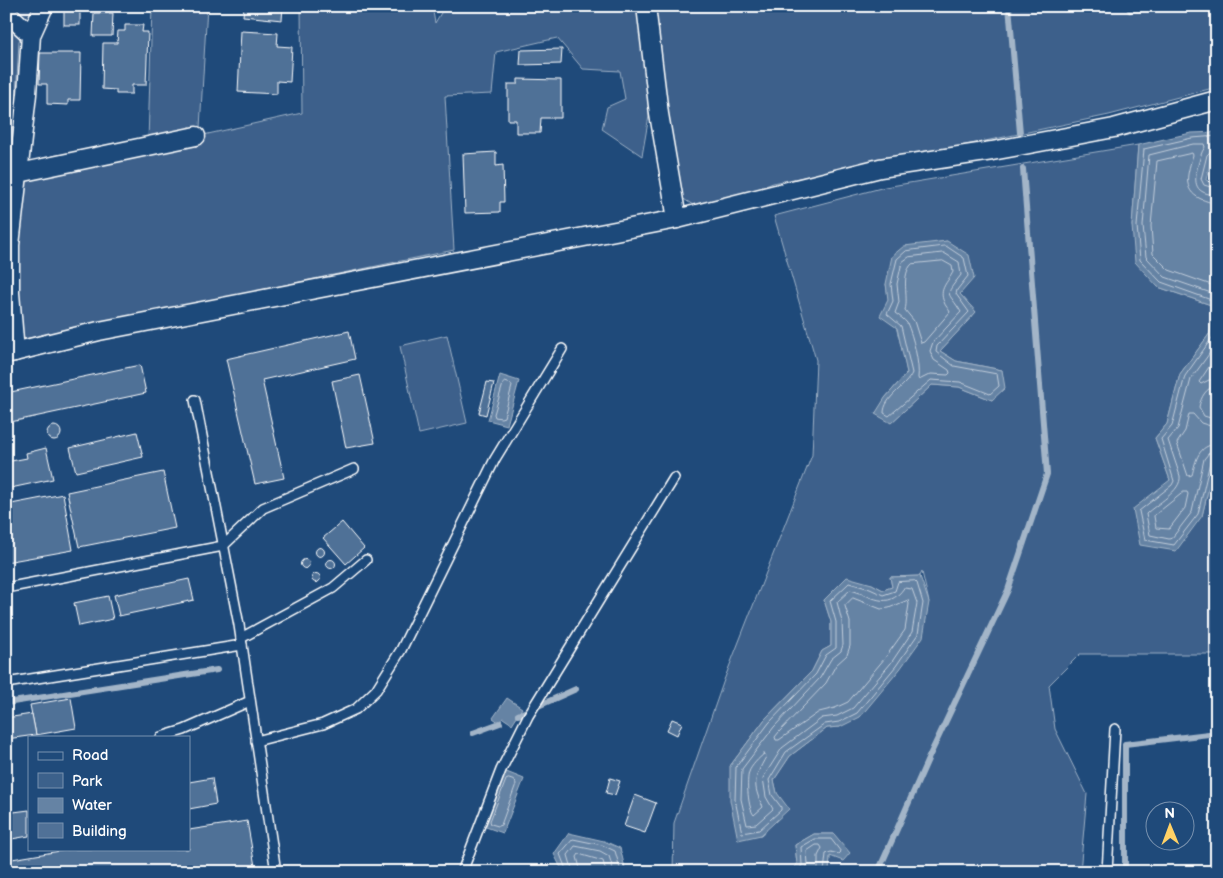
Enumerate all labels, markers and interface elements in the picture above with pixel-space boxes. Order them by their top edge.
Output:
legend [28,736,190,850]
text: Road [72,746,108,765]
text: Park [72,772,103,791]
text: Water [72,796,112,815]
north arrow [1146,800,1196,850]
text: N [1164,805,1175,822]
text: Building [72,822,127,841]

